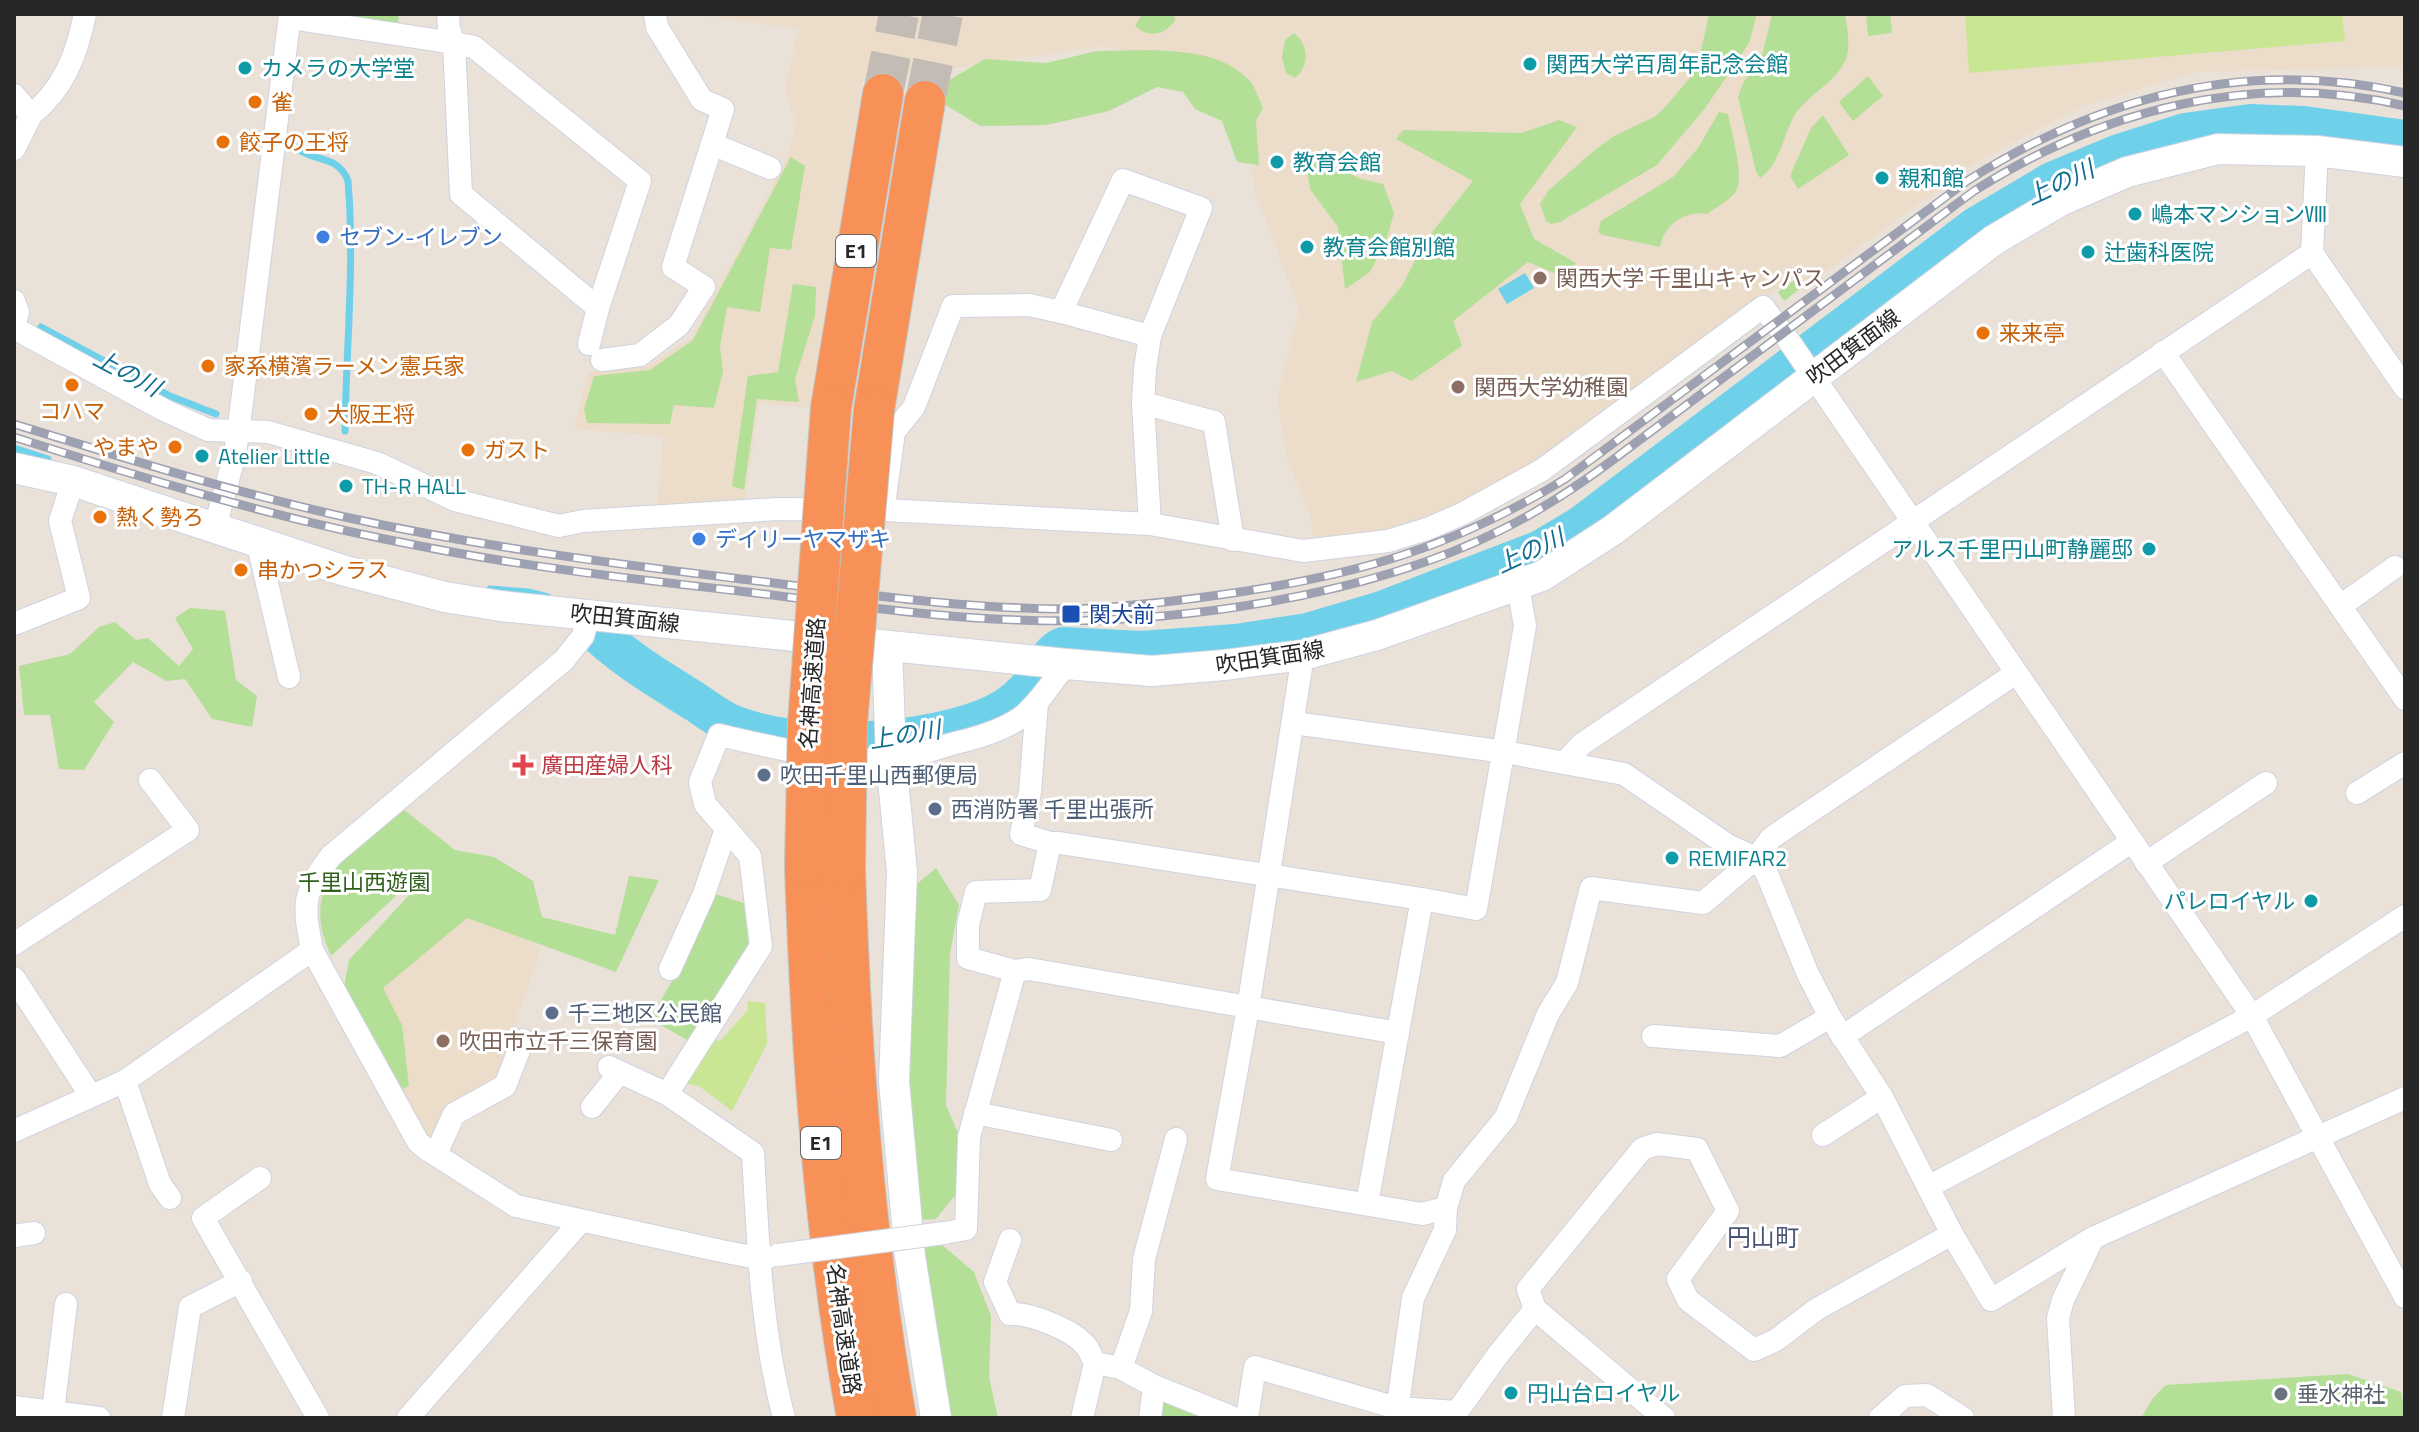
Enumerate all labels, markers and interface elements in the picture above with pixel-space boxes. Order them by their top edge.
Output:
place label: 関西大学百周年記念会館 [1546,47,1788,81]
place label: カメラの大学堂 [261,51,415,85]
marker: 関西大学百周年記念会館 [1521,55,1539,73]
marker: カメラの大学堂 [236,59,254,77]
place label: 雀 [271,85,293,119]
marker: 雀 [246,93,264,111]
place label: 餃子の王将 [239,125,349,159]
marker: 餃子の王将 [214,133,232,151]
place label: 教育会館 [1293,145,1381,179]
water label: 上の川 [2019,149,2103,214]
marker: 教育会館 [1268,153,1286,171]
place label: 親和館 [1898,161,1964,195]
marker: 親和館 [1873,169,1891,187]
place label: 嶋本マンションⅧ [2151,197,2327,231]
marker: 嶋本マンションⅧ [2126,205,2144,223]
place label: セブン-イレブン [339,220,503,254]
marker: セブン-イレブン [314,228,332,246]
place label: 教育会館別館 [1323,230,1455,264]
road number: E1 [836,235,876,267]
place label: 辻歯科医院 [2104,235,2214,269]
marker: 教育会館別館 [1298,238,1316,256]
marker: 辻歯科医院 [2079,243,2097,261]
place label: 関西大学 千里山キャンパス [1556,261,1825,295]
marker: 関西大学 千里山キャンパス [1531,269,1549,287]
street label: 吹田箕面線 [1799,300,1907,394]
place label: 来来亭 [1999,316,2065,350]
marker: 来来亭 [1974,324,1992,342]
water label: 上の川 [87,339,170,406]
place label: 家系横濱ラーメン憲兵家 [224,349,465,383]
marker: 家系横濱ラーメン憲兵家 [199,357,217,375]
place label: 関西大学幼稚園 [1474,370,1628,404]
marker: コハマ [63,376,81,394]
marker: 関西大学幼稚園 [1449,378,1467,396]
place label: コハマ [39,394,105,428]
place label: 大阪王将 [327,397,415,431]
marker: 大阪王将 [302,405,320,423]
place label: やまや [93,430,159,464]
place label: ガスト [484,433,550,467]
marker: やまや [166,438,184,456]
place label: Atelier Little [218,439,330,473]
marker: ガスト [459,441,477,459]
marker: Atelier Little [193,447,211,465]
place label: TH-R HALL [362,469,466,503]
marker: TH-R HALL [337,477,355,495]
place label: 熱く勢ろ [116,500,204,534]
marker: 熱く勢ろ [91,508,109,526]
water label: 上の川 [1489,517,1573,582]
place label: デイリーヤマザキ [715,522,891,556]
marker: デイリーヤマザキ [690,530,708,548]
place label: アルス千里円山町静麗邸 [1891,532,2133,566]
marker: アルス千里円山町静麗邸 [2140,540,2158,558]
place label: 串かつシラス [257,553,389,587]
marker: 串かつシラス [232,561,250,579]
street label: 吹田箕面線 [569,595,681,641]
place label: 関大前 [1089,597,1155,631]
marker: 関大前 [1060,603,1082,625]
street label: 名神高速道路 [790,616,834,750]
street label: 吹田箕面線 [1213,632,1327,682]
water label: 上の川 [866,710,946,757]
place label: 廣田産婦人科 [541,748,673,782]
marker: 廣田産婦人科 [512,754,534,776]
place label: 吹田千里山西郵便局 [780,758,978,792]
marker: 吹田千里山西郵便局 [755,766,773,784]
place label: 西消防署 千里出張所 [951,792,1154,826]
marker: 西消防署 千里出張所 [926,800,944,818]
place label: REMIFAR2 [1688,841,1787,875]
marker: REMIFAR2 [1663,849,1681,867]
park label: 千里山西遊園 [298,865,430,899]
place label: パレロイヤル [2164,884,2295,918]
marker: パレロイヤル [2302,892,2320,910]
place label: 千三地区公民館 [568,996,722,1030]
marker: 千三地区公民館 [543,1004,561,1022]
place label: 吹田市立千三保育園 [459,1024,657,1058]
marker: 吹田市立千三保育園 [434,1032,452,1050]
road number: E1 [801,1127,841,1159]
district label: 円山町 [1727,1219,1799,1255]
street label: 名神高速道路 [818,1261,870,1397]
place label: 円山台ロイヤル [1527,1376,1680,1410]
place label: 垂水神社 [2297,1377,2385,1411]
marker: 円山台ロイヤル [1502,1384,1520,1402]
marker: 垂水神社 [2272,1385,2290,1403]

